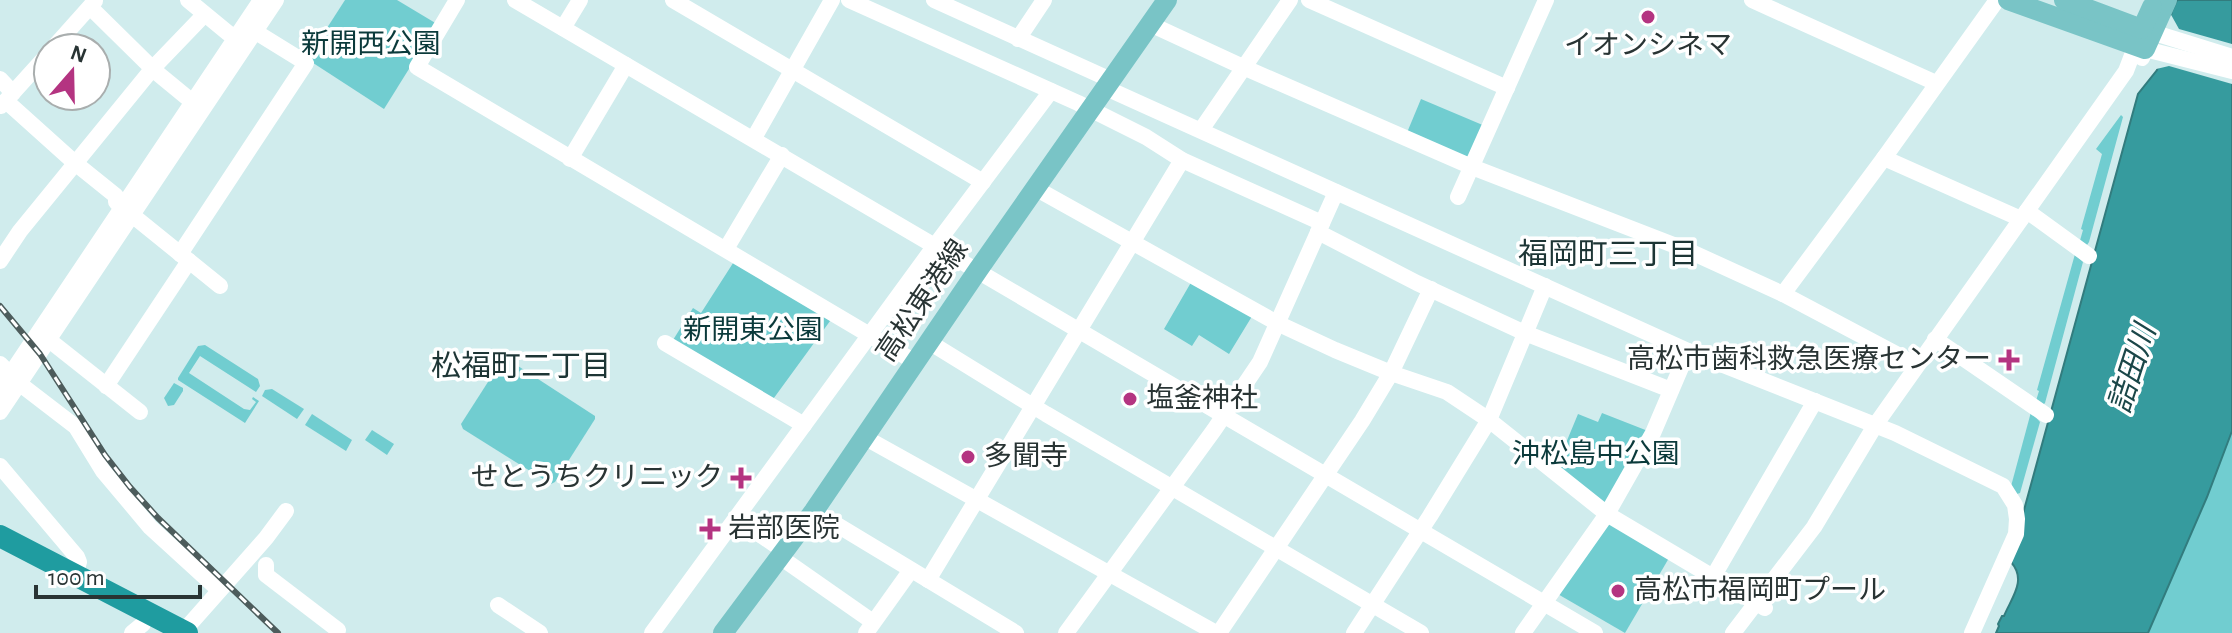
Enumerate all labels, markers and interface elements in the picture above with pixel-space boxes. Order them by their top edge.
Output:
marker: イオンシネマ [1639,8,1657,26]
park label: 新開西公園 [301,29,441,59]
place label: イオンシネマ [1564,31,1732,60]
north arrow [32,32,112,112]
text: N [68,41,89,67]
street label: 高松東港線 [871,234,974,367]
district label: 福岡町三丁目 [1518,238,1698,270]
park label: 新開東公園 [683,315,823,345]
water label: 詰田川 [2103,318,2162,416]
place label: 高松市歯科救急医療センター [1627,344,1991,374]
marker: 高松市歯科救急医療センター [1998,349,2020,371]
district label: 松福町二丁目 [431,350,611,382]
place label: 塩釜神社 [1146,383,1258,413]
marker: 塩釜神社 [1121,390,1139,408]
park label: 沖松島中公園 [1512,439,1680,469]
place label: 多聞寺 [984,441,1068,471]
marker: 多聞寺 [959,448,977,466]
place label: せとうちクリニック [471,463,723,492]
marker: せとうちクリニック [730,467,752,489]
place label: 岩部医院 [728,513,840,543]
marker: 岩部医院 [699,518,721,540]
scale bar [36,549,200,599]
text: 100 m [48,566,105,590]
place label: 高松市福岡町プール [1634,575,1886,605]
marker: 高松市福岡町プール [1609,582,1627,600]

